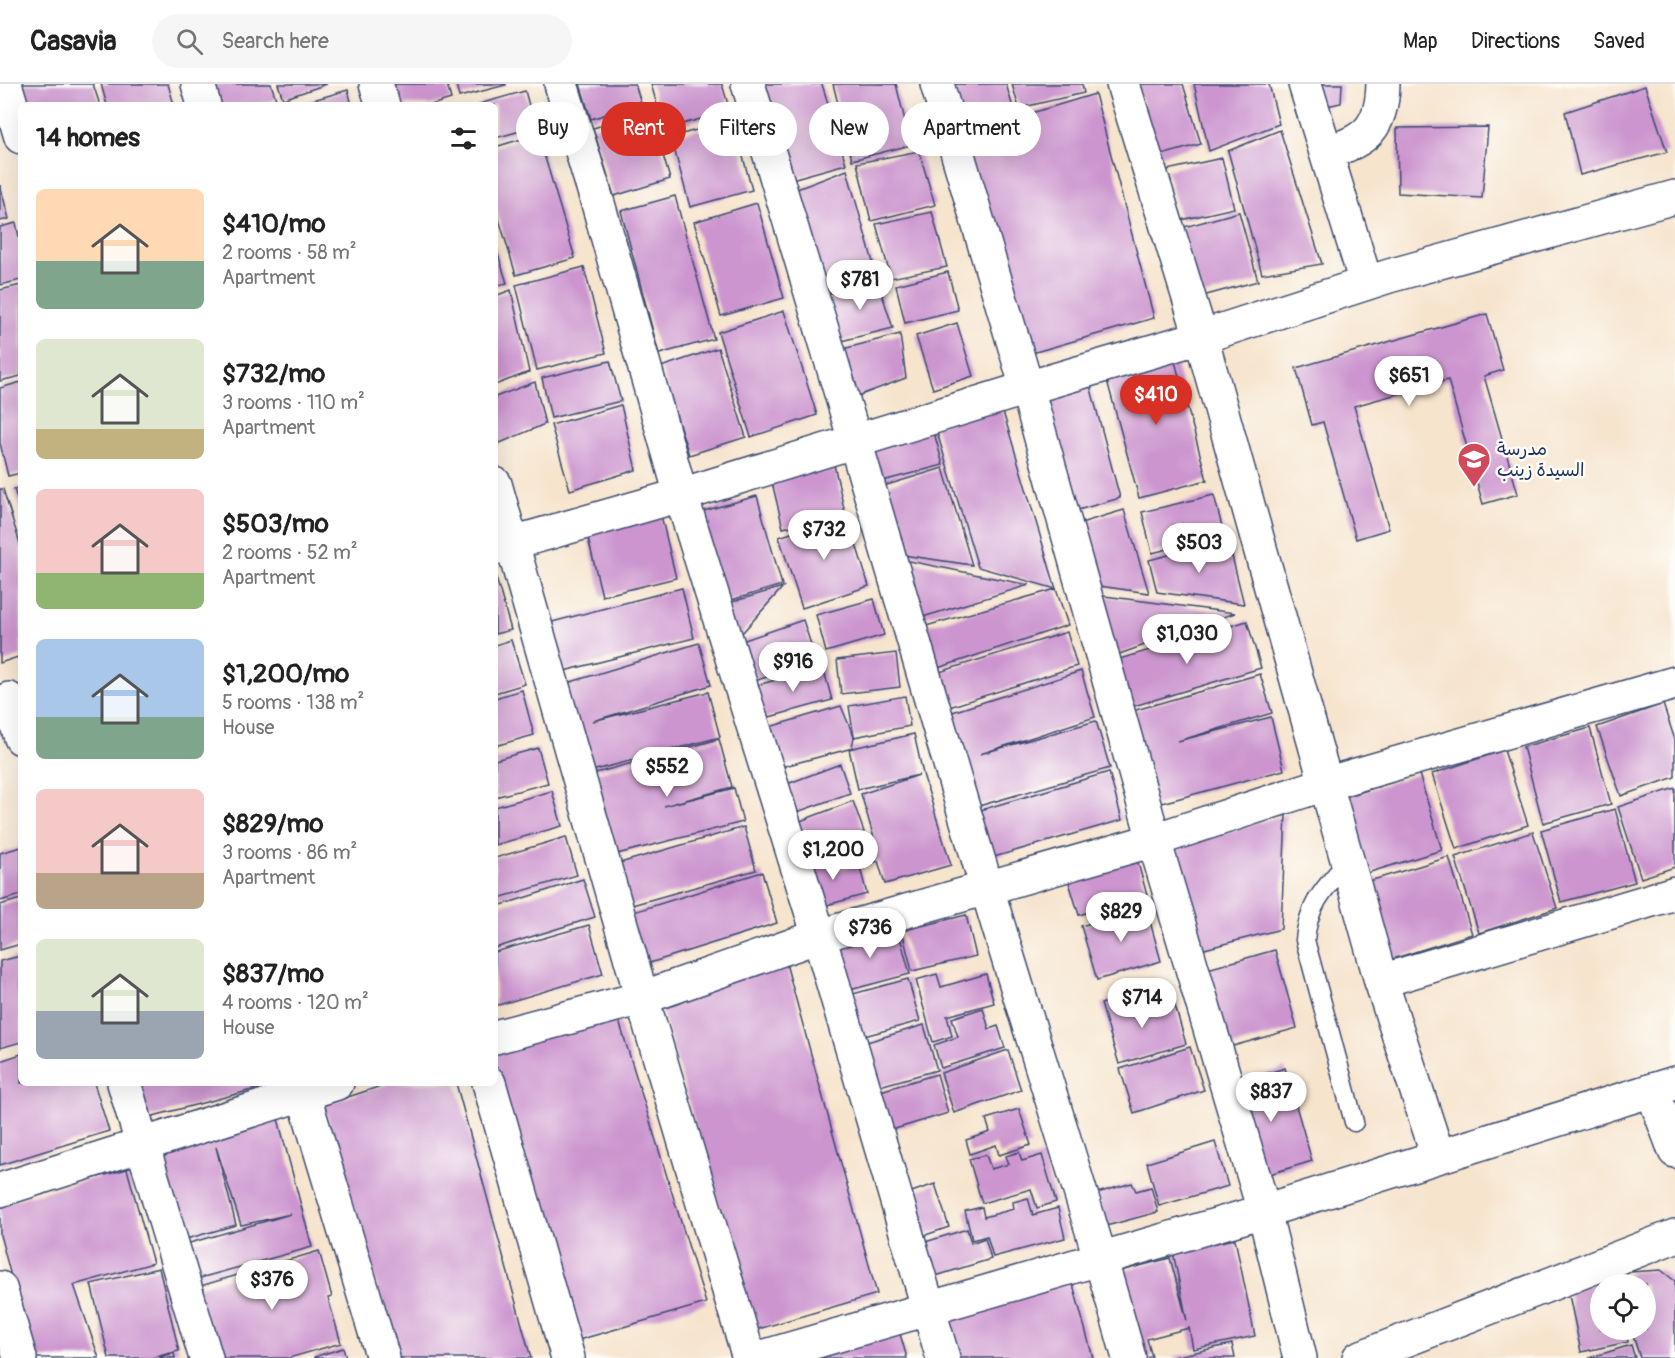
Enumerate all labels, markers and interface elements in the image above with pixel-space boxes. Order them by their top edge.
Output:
search box [152,14,572,68]
text: Casavia [30,24,116,59]
icon: search [173,25,206,58]
text: Search here [221,27,329,55]
text: Map [1403,28,1438,55]
text: Directions [1471,28,1560,55]
text: Saved [1593,28,1645,55]
chip: Buy [516,102,589,156]
chip: Rent [601,102,686,156]
chip: Filters [698,102,797,156]
chip: New [809,102,889,156]
chip: Apartment [901,102,1041,156]
text: 14 homes [36,122,140,154]
icon: filters [447,122,480,155]
text: $410/mo [222,208,325,240]
icon: home [84,213,156,285]
text: 2 rooms · 58 m² [222,240,357,265]
pin: $781 [824,260,896,311]
text: Apartment [222,265,315,290]
text: $781 [840,267,880,292]
pin: $651 [1373,356,1445,407]
text: $732/mo [222,358,325,390]
icon: home [84,363,156,435]
text: $651 [1388,363,1430,388]
pin: $410 [1120,375,1192,426]
text: $410 [1134,382,1178,407]
text: 3 rooms · 110 m² [222,390,365,415]
text: Apartment [222,415,315,440]
place label: مدرسة السيدة زينب [1497,438,1585,482]
school or university icon: مدرسة السيدة زينب [1456,441,1492,488]
text: $503/mo [222,508,329,540]
pin: $732 [788,510,860,561]
icon: home [84,513,156,585]
text: $732 [802,517,846,542]
pin: $503 [1163,523,1235,574]
text: $503 [1176,530,1222,555]
text: 2 rooms · 52 m² [222,540,358,565]
text: Apartment [222,565,315,590]
pin: $1,030 [1138,614,1236,665]
text: $1,030 [1156,621,1218,646]
pin: $916 [757,642,829,693]
text: $916 [773,649,813,674]
text: $1,200/mo [222,658,349,690]
icon: home [84,663,156,735]
text: 5 rooms · 138 m² [222,690,364,715]
text: House [222,715,274,740]
pin: $552 [631,747,703,798]
text: $552 [645,754,689,779]
text: $829/mo [222,808,324,840]
icon: home [84,813,156,885]
pin: $1,200 [784,830,882,881]
text: $1,200 [802,837,864,862]
text: 3 rooms · 86 m² [222,840,357,865]
text: Apartment [222,865,315,890]
pin: $829 [1085,892,1157,943]
text: $829 [1100,899,1142,924]
pin: $736 [834,908,906,959]
text: $736 [848,915,892,940]
text: $837/mo [222,958,324,990]
icon: home [84,963,156,1035]
pin: $714 [1106,978,1178,1029]
text: $714 [1122,985,1162,1010]
text: 4 rooms · 120 m² [222,990,369,1015]
text: House [222,1015,274,1040]
pin: $837 [1235,1072,1307,1123]
text: $837 [1250,1079,1292,1104]
pin: $376 [236,1260,308,1311]
text: $376 [250,1267,294,1292]
map controls [1590,1274,1656,1340]
button: locate [1590,1274,1656,1340]

